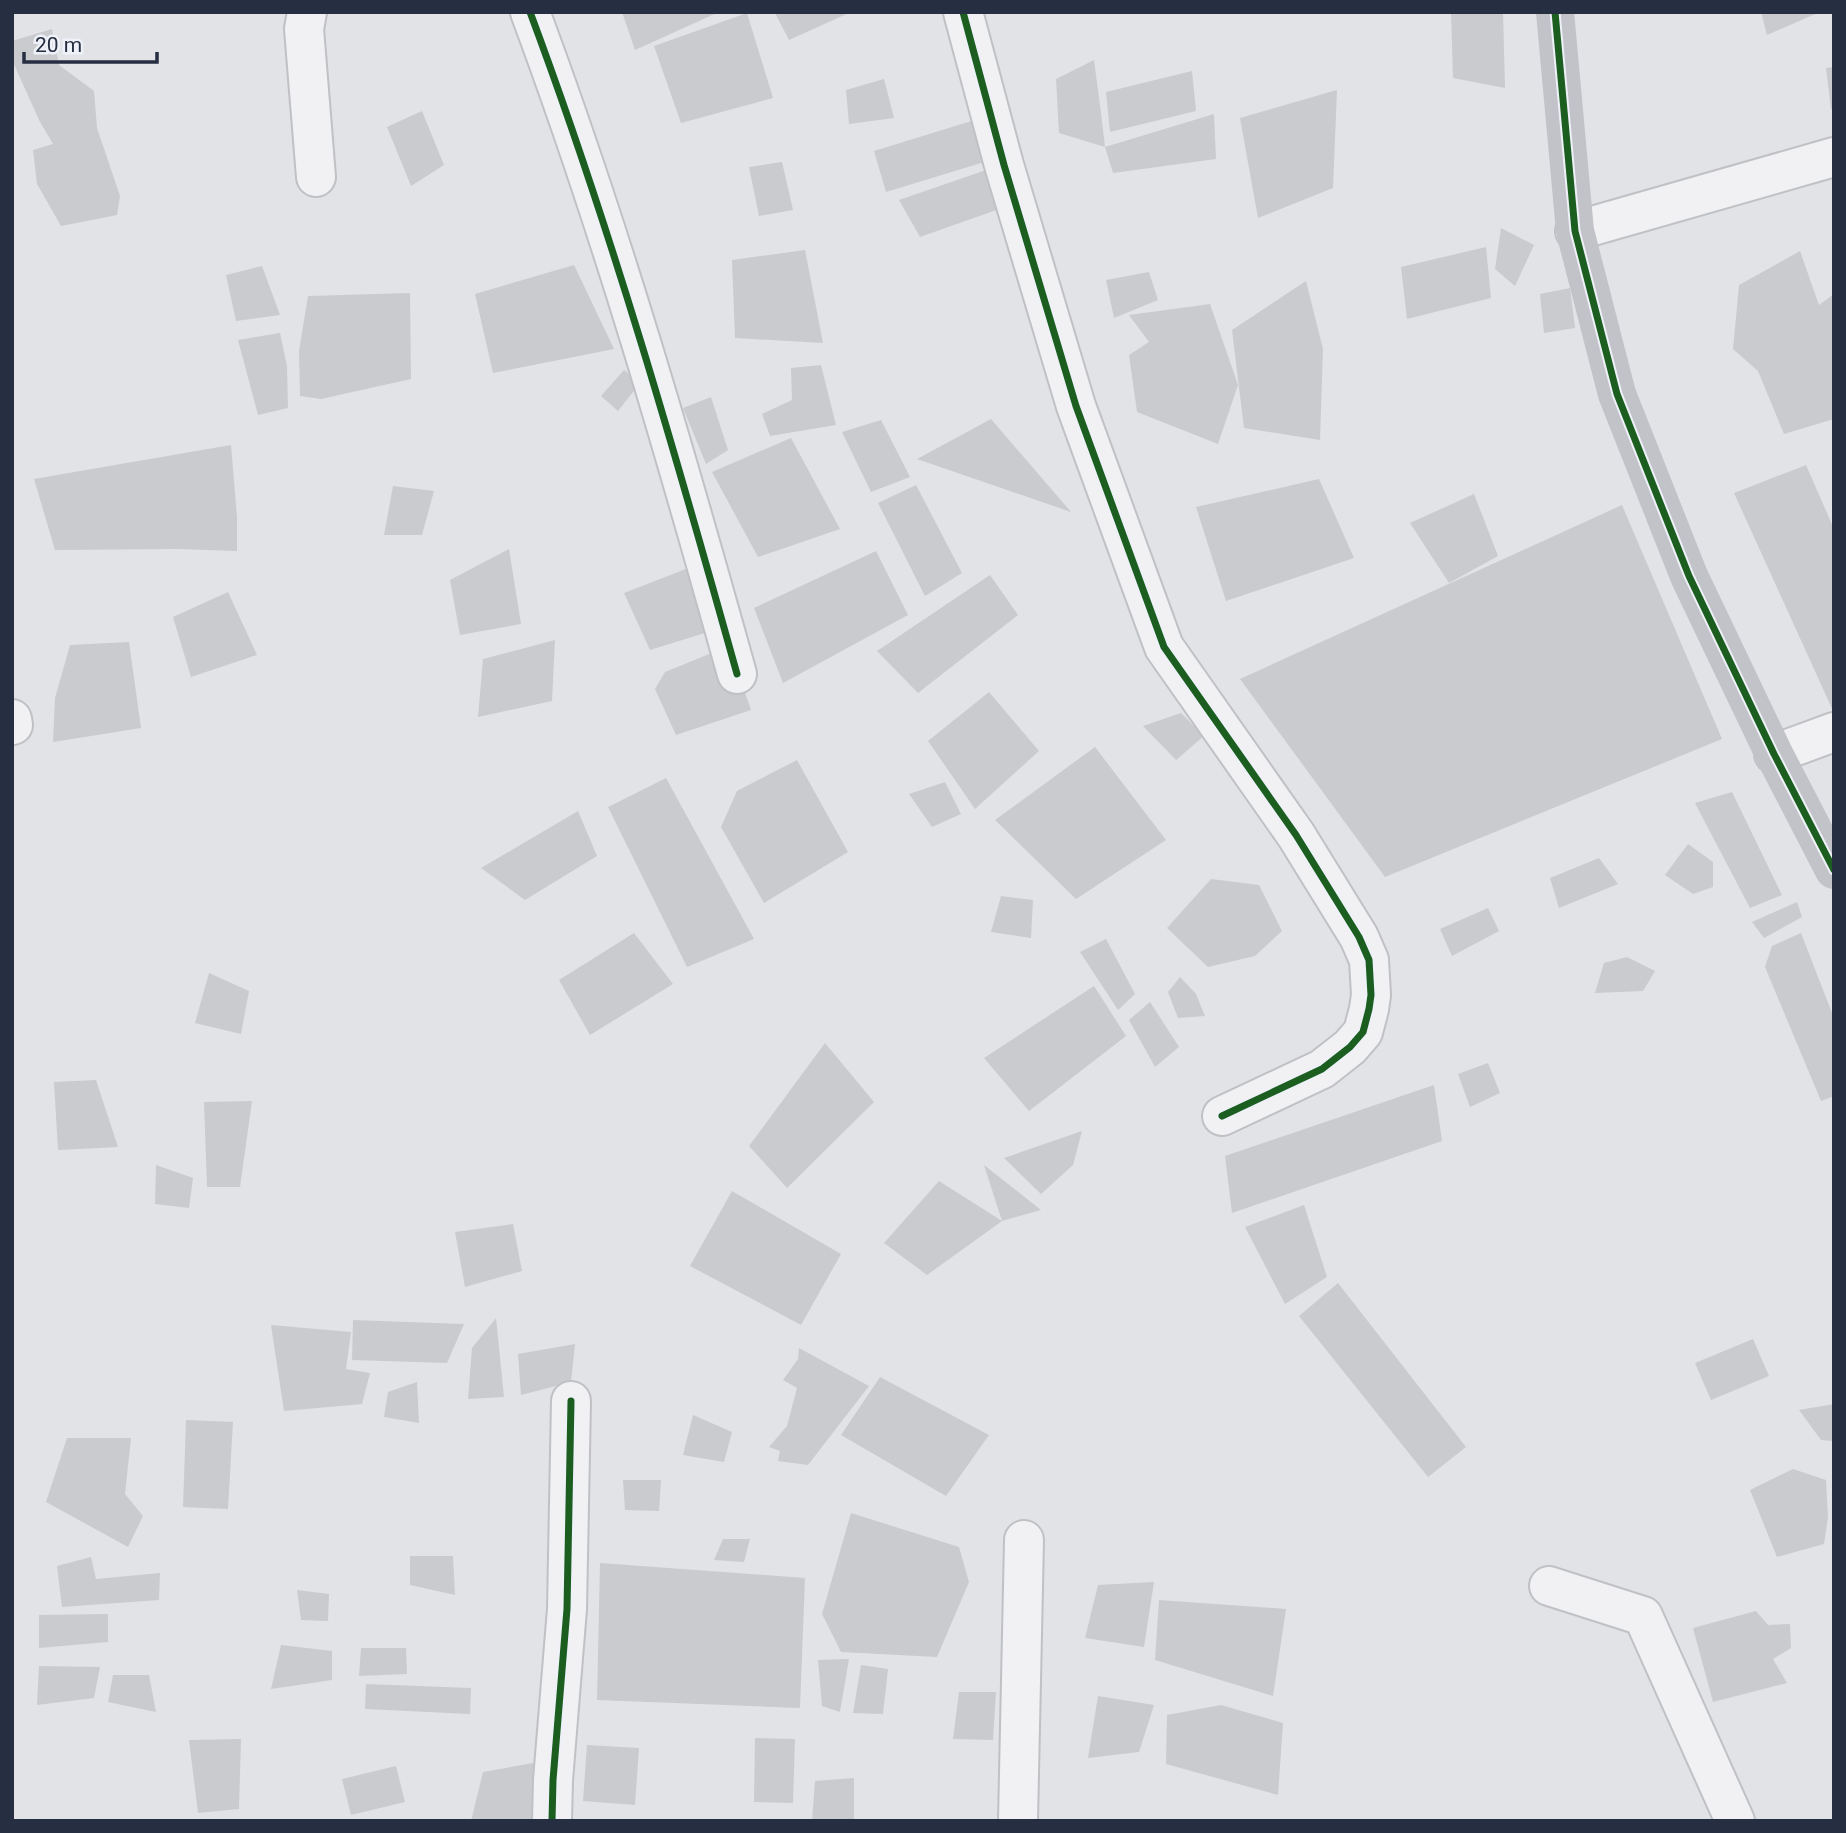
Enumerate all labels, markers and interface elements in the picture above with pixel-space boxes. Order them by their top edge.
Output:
scale bar [24,21,158,65]
text: 20 m [35,33,82,57]

